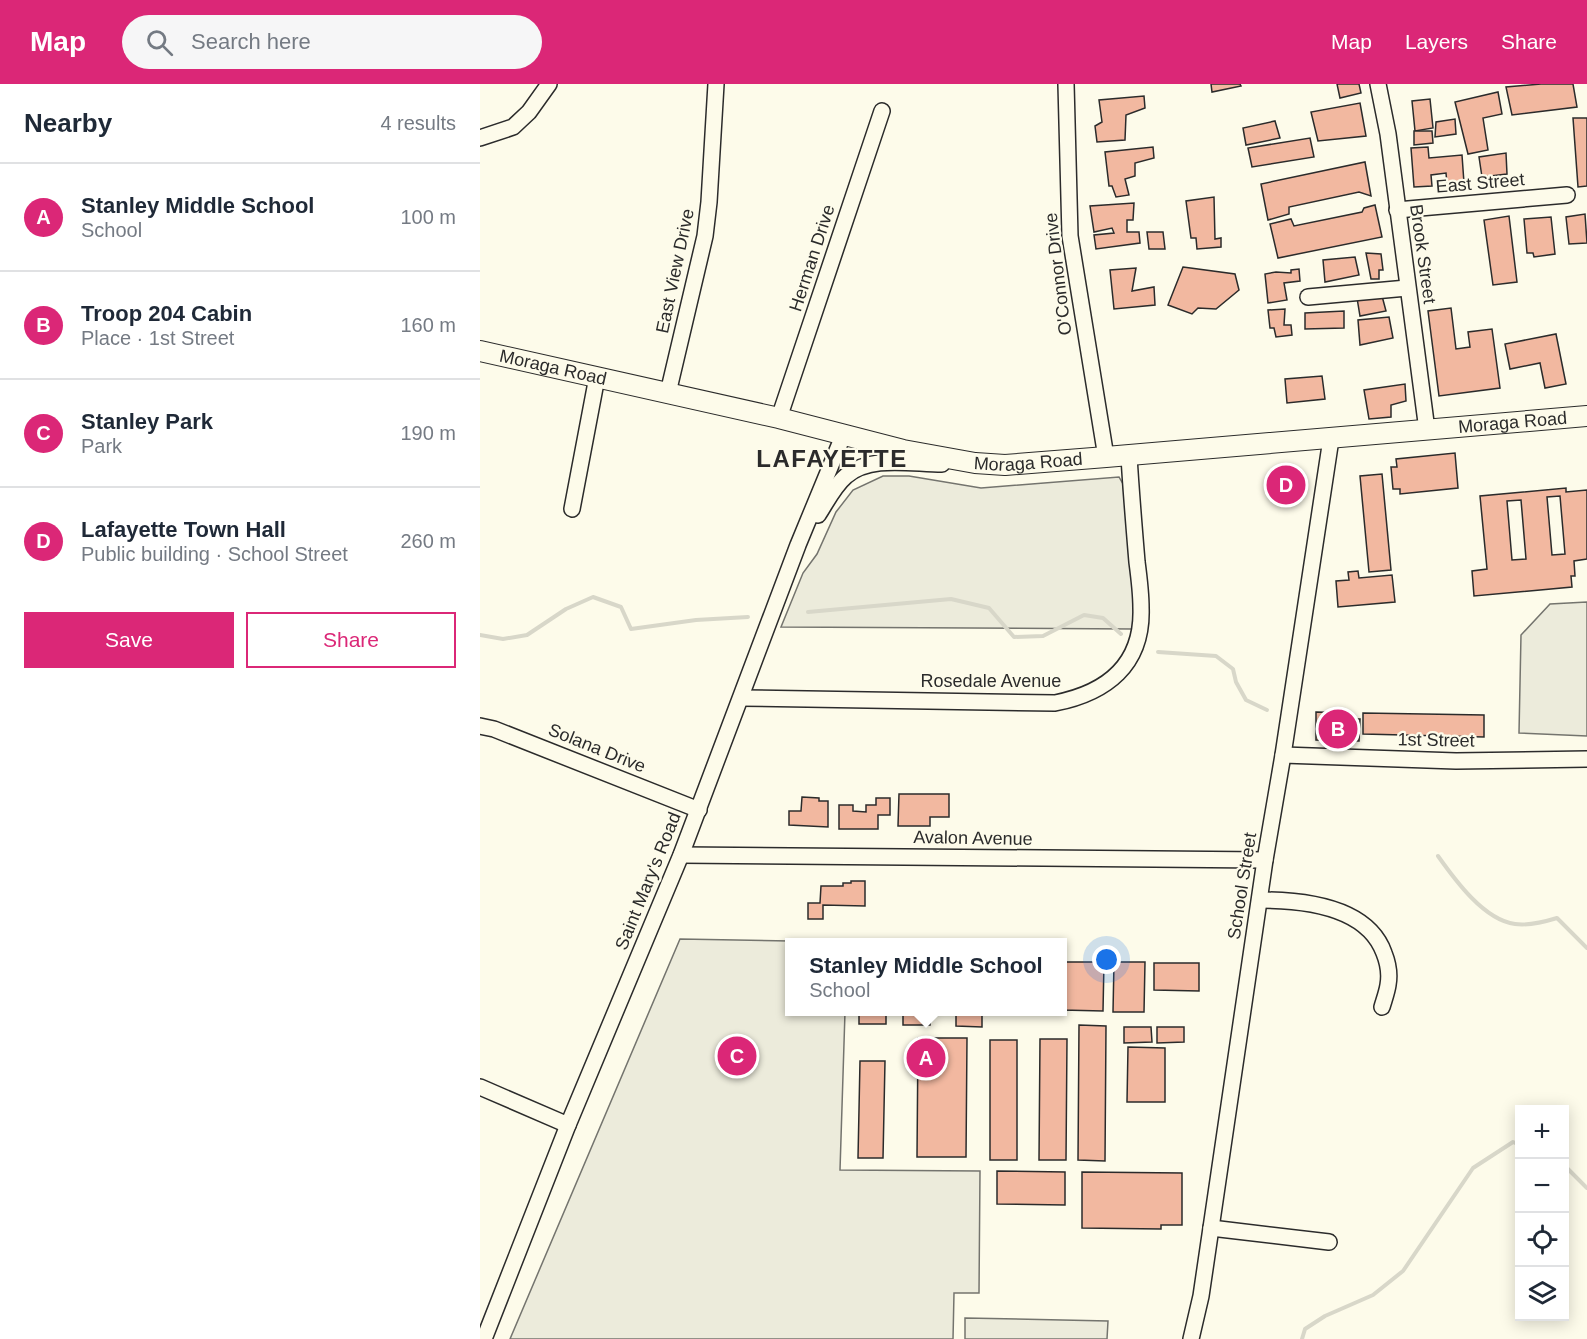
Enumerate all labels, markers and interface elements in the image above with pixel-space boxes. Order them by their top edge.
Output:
search box [122,15,542,69]
text: Map [30,26,86,57]
icon: search [143,26,176,59]
text: Search here [191,29,311,54]
text: Map [1331,30,1372,53]
text: Layers [1405,30,1468,53]
text: Share [1501,30,1557,53]
text: Nearby [24,108,112,138]
text: 4 results [380,112,456,134]
street label: East Street [1435,169,1525,197]
text: Stanley Middle School [81,193,314,218]
street label: Herman Drive [785,202,839,314]
street label: Brook Street [1406,203,1440,305]
text: A [36,206,51,228]
text: 100 m [400,206,456,228]
street label: East View Drive [652,207,698,335]
street label: O'Connor Drive [1041,211,1075,337]
text: School [81,219,142,241]
text: Troop 204 Cabin [81,301,252,326]
text: B [36,314,51,336]
text: 160 m [400,314,456,336]
text: Place · 1st Street [81,327,234,349]
street label: Moraga Road [498,346,609,389]
street label: Moraga Road [1457,408,1568,437]
text: Stanley Park [81,409,213,434]
text: C [36,422,51,444]
text: 190 m [400,422,456,444]
text: Park [81,435,122,457]
district label: LAFAYETTE [756,445,908,472]
street label: Moraga Road [973,449,1083,475]
pin: D [1266,462,1306,508]
text: Lafayette Town Hall [81,517,286,542]
text: D [36,530,51,552]
text: 260 m [400,530,456,552]
text: Public building · School Street [81,543,348,565]
button: Save [24,612,234,668]
button: Share [246,612,456,668]
street label: Rosedale Avenue [921,671,1061,691]
pin: B [1318,706,1358,752]
street label: Solana Drive [545,719,649,777]
street label: 1st Street [1397,729,1475,751]
street label: Saint Mary's Road [611,809,685,953]
street label: Avalon Avenue [913,827,1033,849]
street label: School Street [1224,831,1260,941]
popup [785,938,1067,1016]
your location [1092,945,1121,974]
text: Stanley Middle School [809,953,1043,978]
text: School [809,979,870,1001]
pin: C [718,1034,756,1078]
pin: A [906,1036,946,1080]
map controls [1515,1105,1569,1321]
button: + [1515,1105,1569,1159]
button: − [1515,1159,1569,1213]
button: locate [1515,1213,1569,1267]
button: layers [1515,1267,1569,1321]

